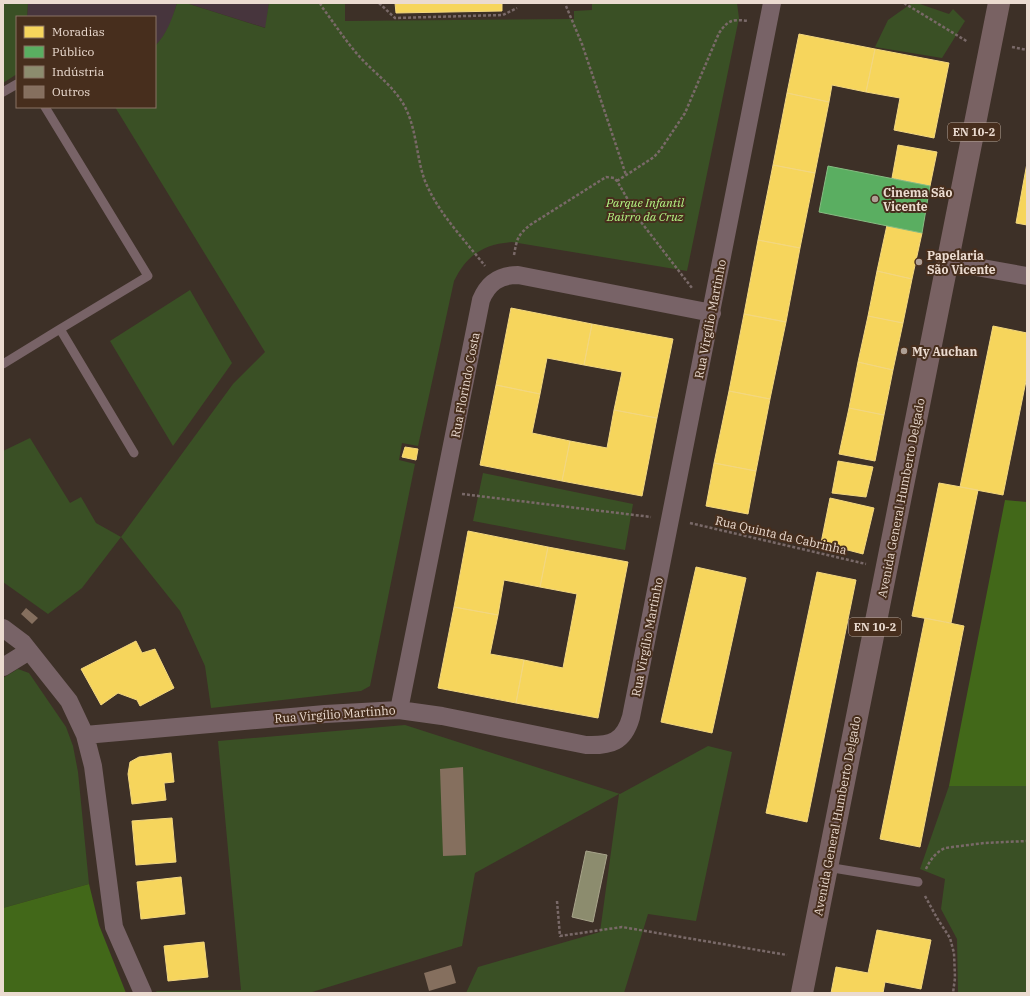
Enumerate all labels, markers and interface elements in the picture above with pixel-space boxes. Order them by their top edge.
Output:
legend [16,16,156,108]
text: Moradias [52,24,105,39]
text: Público [52,44,95,59]
text: Indústria [52,64,105,79]
text: Outros [52,84,90,99]
road number: EN 10-2 [948,123,1000,141]
place label: Cinema São Vicente [883,185,952,214]
marker: Cinema São Vicente [870,194,880,204]
park label: Parque Infantil Bairro da Cruz [605,195,685,224]
place label: Papelaria São Vicente [927,248,996,277]
marker: Papelaria São Vicente [914,257,924,267]
street label: Rua Virgílio Martinho [691,258,729,380]
street label: Rua Florindo Costa [447,330,483,439]
place label: My Auchan [912,344,977,359]
marker: My Auchan [899,346,909,356]
street label: Avenida General Humberto Delgado [874,397,928,599]
street label: Rua Quinta da Cabrinha [714,513,849,558]
street label: Rua Virgílio Martinho [628,576,666,698]
road number: EN 10-2 [849,618,901,636]
street label: Rua Virgílio Martinho [274,702,396,726]
street label: Avenida General Humberto Delgado [810,715,864,917]

